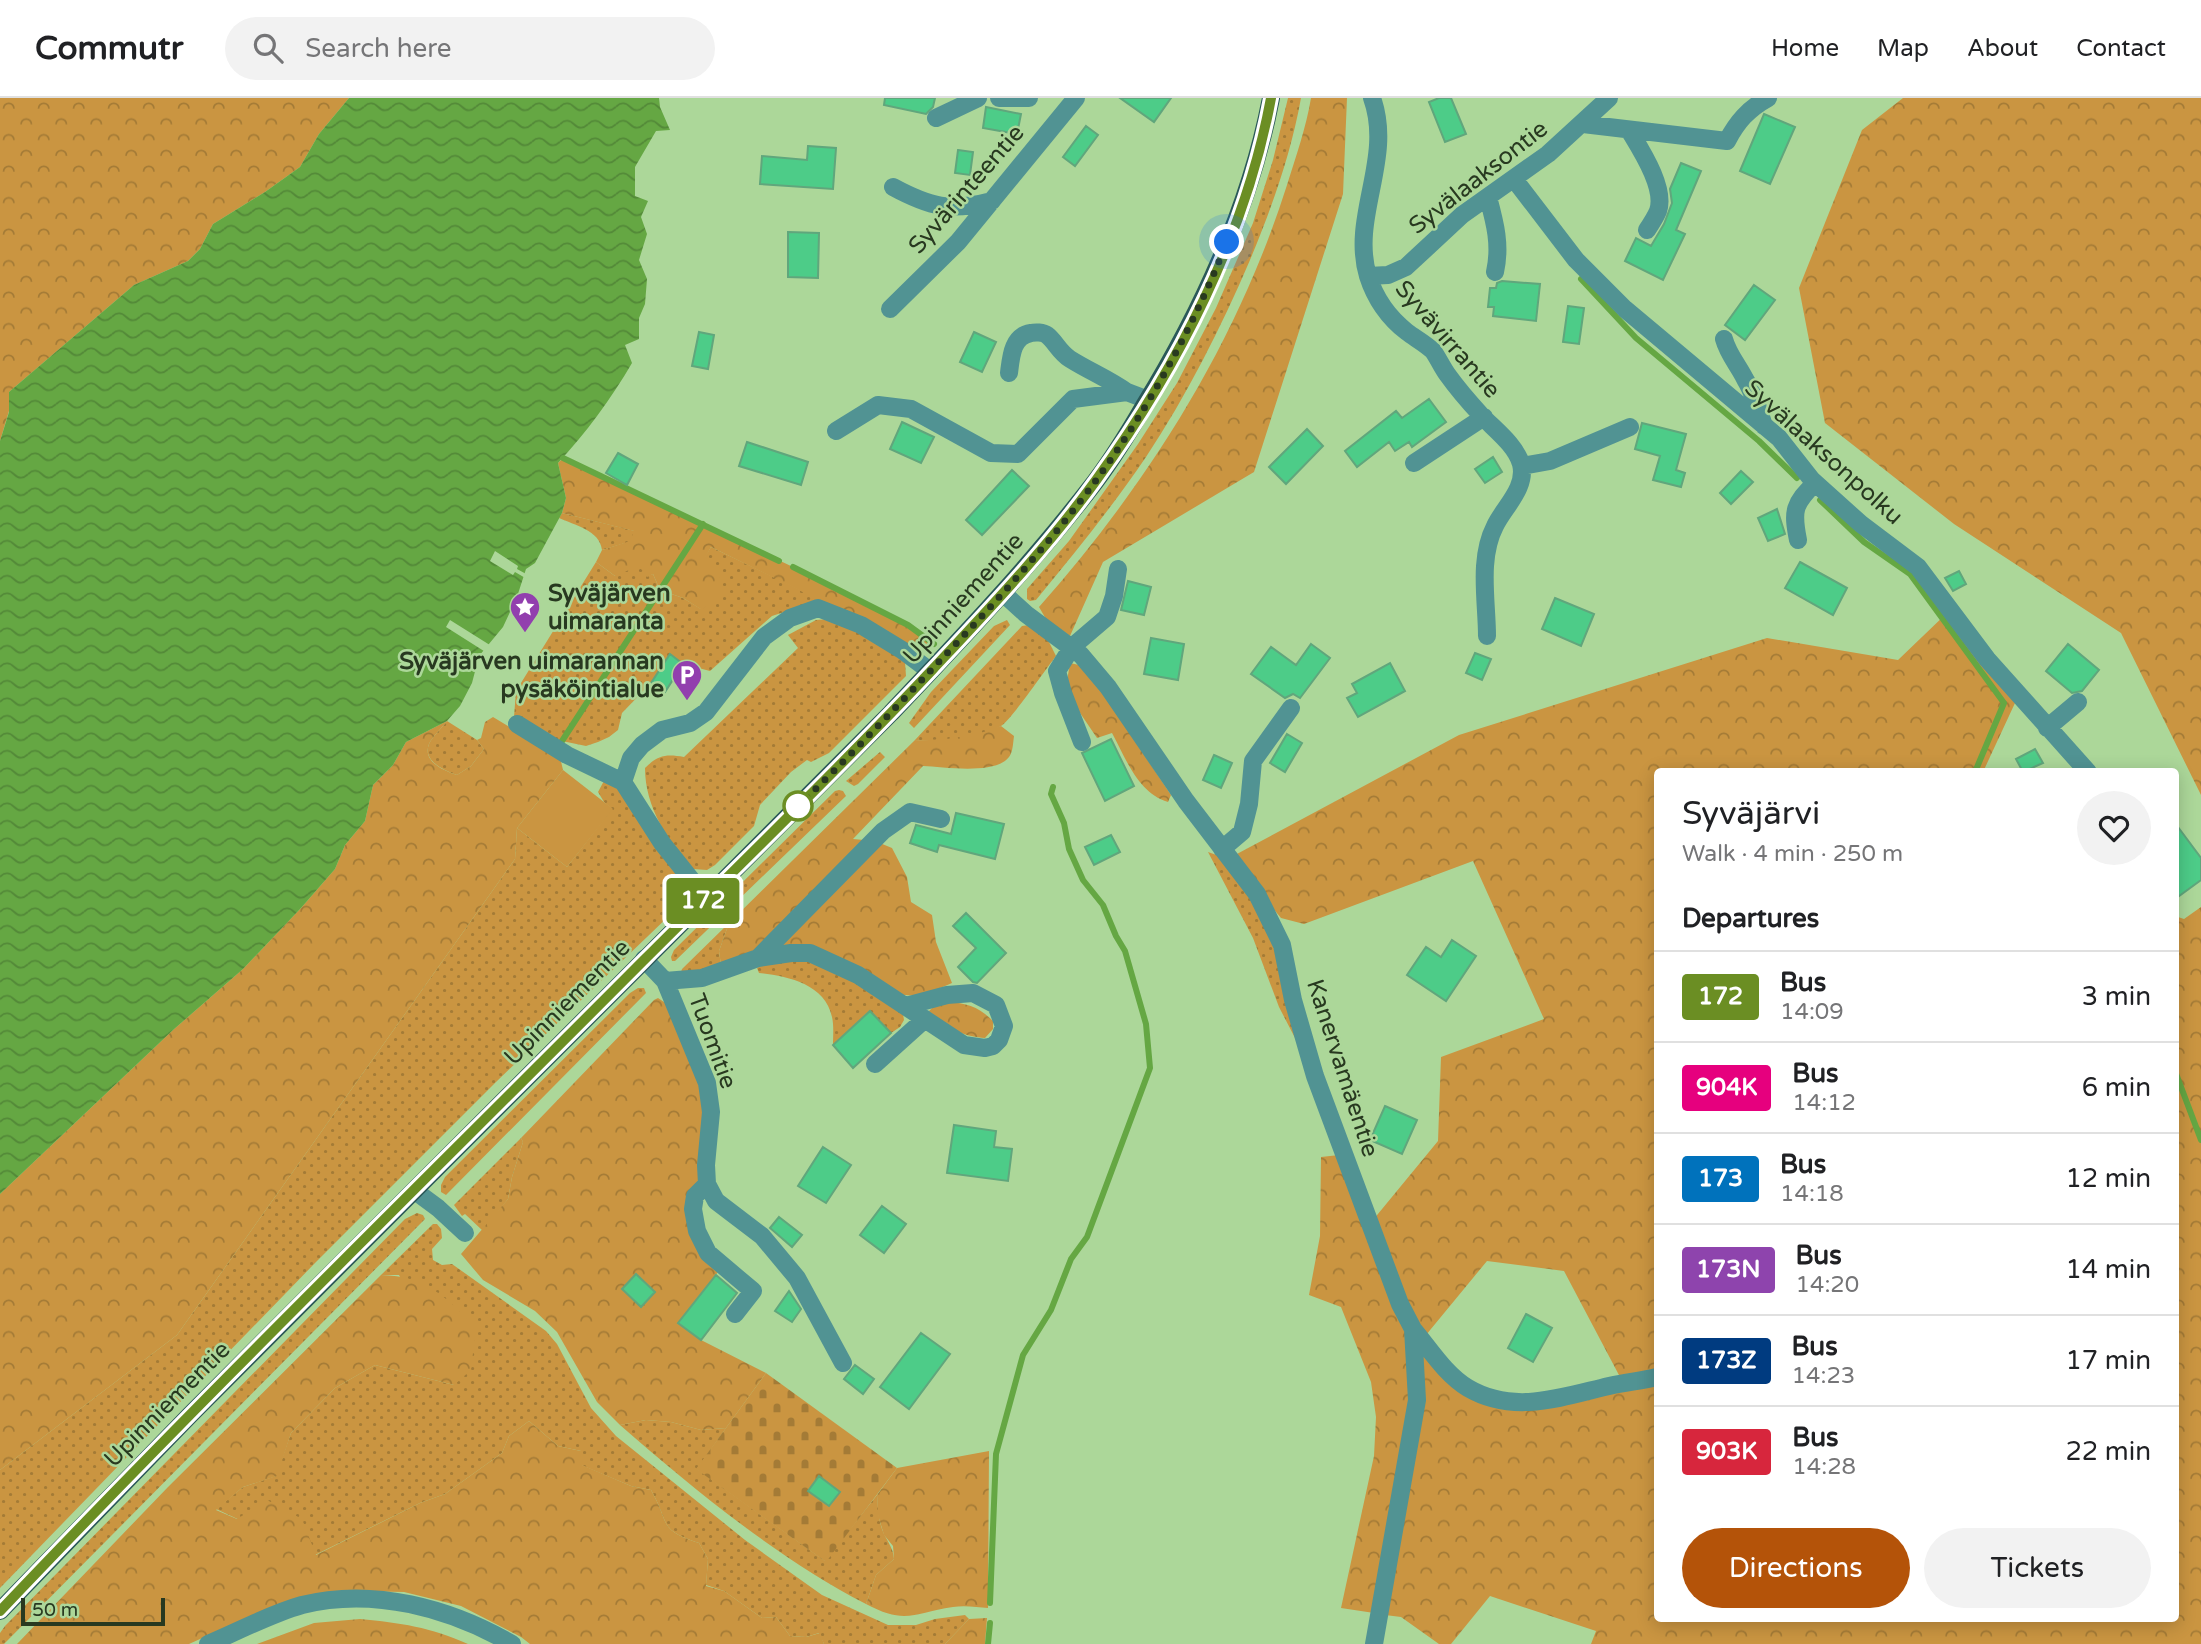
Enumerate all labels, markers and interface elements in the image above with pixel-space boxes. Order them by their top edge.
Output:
search box [225,17,715,80]
text: Commutr [35,29,183,68]
icon: search [249,29,287,67]
text: Search here [305,33,451,64]
text: Home [1771,34,1839,63]
text: Map [1877,34,1929,63]
text: About [1967,34,2038,63]
text: Contact [2076,34,2166,63]
street label: Syvälaaksontie [1403,114,1553,241]
street label: Syvärinteentie [902,119,1030,260]
your location [1209,224,1244,259]
street label: Syvävirrantie [1389,275,1507,404]
street label: Syvälaaksonpolku [1739,374,1909,531]
street label: Upinniementie [897,527,1030,670]
place label: Syväjärven uimaranta [548,579,671,636]
place icon: Syväjärven uimaranta [508,590,542,634]
place label: Syväjärven uimarannan pysäköintialue [399,647,664,704]
parking icon: Syväjärven uimarannan pysäköintialue [670,658,704,702]
unlabelled marker [783,791,813,821]
button: heart [2077,791,2151,865]
text: Syväjärvi [1682,794,1820,833]
text: Walk · 4 min · 250 m [1682,840,1903,868]
line badge: 172 [663,878,743,924]
text: 172 [680,886,726,915]
text: Departures [1682,903,1819,934]
street label: Upinniementie [498,933,636,1071]
text: Bus [1780,967,1826,998]
street label: Kanervamäentie [1300,976,1385,1161]
text: 3 min [2082,981,2151,1012]
text: 172 [1698,982,1743,1011]
street label: Tuomitie [682,990,743,1093]
text: 14:09 [1780,998,1844,1026]
text: Bus [1792,1058,1838,1089]
text: 6 min [2082,1072,2151,1103]
text: 904K [1696,1073,1757,1102]
text: 14:12 [1792,1089,1856,1117]
text: Bus [1780,1149,1826,1180]
text: 12 min [2065,1163,2151,1194]
text: 173 [1698,1164,1743,1193]
text: 14:18 [1780,1180,1844,1208]
text: Bus [1796,1240,1842,1271]
text: 14 min [2065,1254,2151,1285]
text: 173N [1696,1255,1761,1284]
text: 14:20 [1796,1271,1859,1299]
text: Bus [1792,1331,1838,1362]
street label: Upinniementie [98,1335,236,1473]
text: 17 min [2065,1345,2151,1376]
text: 173Z [1696,1346,1757,1375]
text: 14:23 [1792,1362,1855,1390]
text: Bus [1792,1422,1838,1453]
text: 22 min [2065,1436,2151,1467]
text: 903K [1696,1437,1757,1466]
text: 14:28 [1792,1453,1856,1481]
button: Directions [1682,1528,1910,1608]
button: Tickets [1924,1528,2151,1608]
scale bar [21,1595,164,1627]
text: 50 m [32,1599,78,1621]

